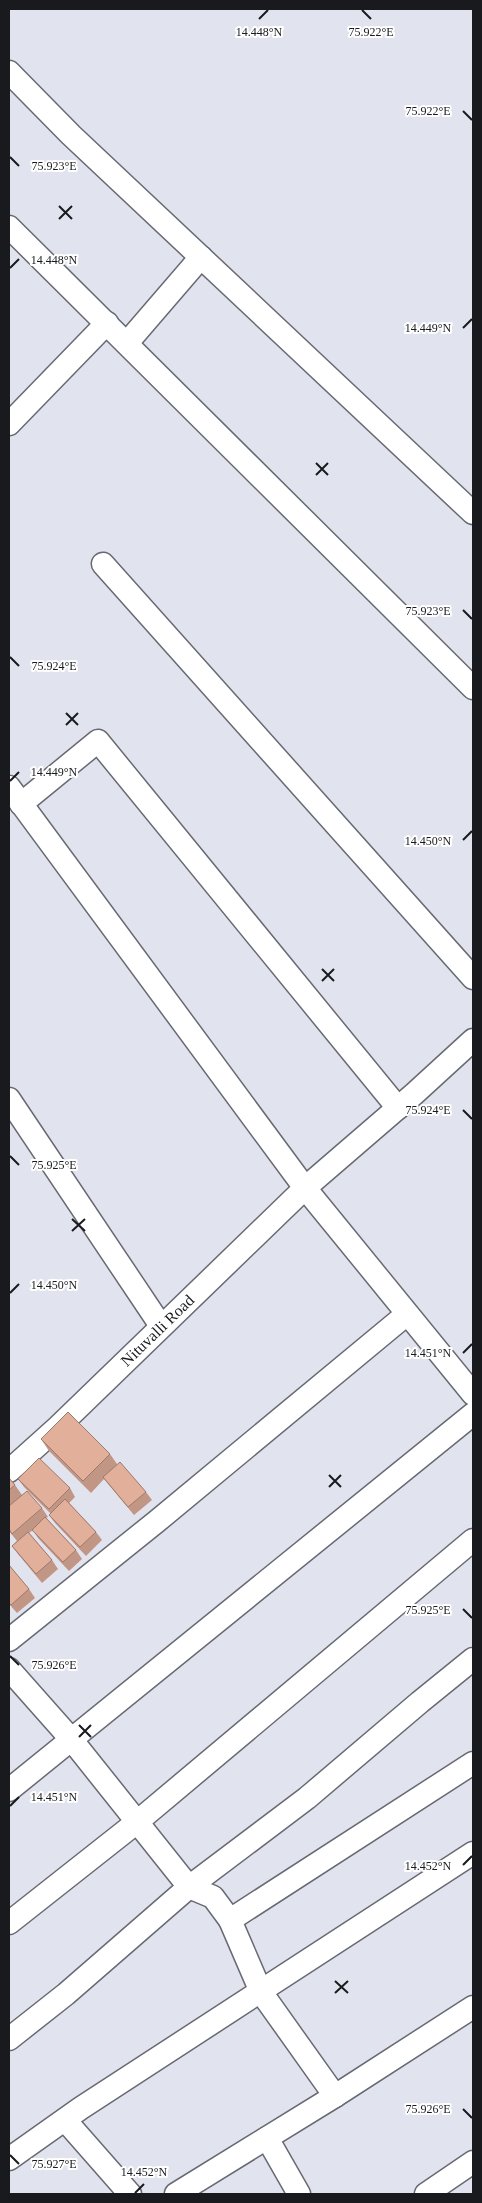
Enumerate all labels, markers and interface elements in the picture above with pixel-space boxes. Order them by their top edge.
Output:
text: 14.448°N [236,25,283,39]
text: 75.922°E [348,25,394,39]
text: 75.922°E [405,104,451,118]
text: 75.923°E [31,159,77,173]
text: 14.448°N [31,253,78,267]
text: 14.449°N [405,321,452,335]
text: 75.923°E [405,604,451,618]
text: 75.924°E [31,659,77,673]
text: 14.449°N [31,765,78,779]
text: 14.450°N [405,834,452,848]
text: 75.924°E [405,1103,451,1117]
text: 75.925°E [31,1158,77,1172]
text: 14.450°N [31,1278,78,1292]
street label: Nituvalli Road [117,1291,197,1369]
text: 14.451°N [405,1346,452,1360]
text: 75.925°E [405,1603,451,1617]
text: 75.926°E [31,1658,77,1672]
text: 14.451°N [31,1790,78,1804]
text: 14.452°N [405,1859,452,1873]
text: 75.926°E [405,2102,451,2116]
text: 75.927°E [31,2157,77,2171]
text: 14.452°N [121,2165,168,2179]

